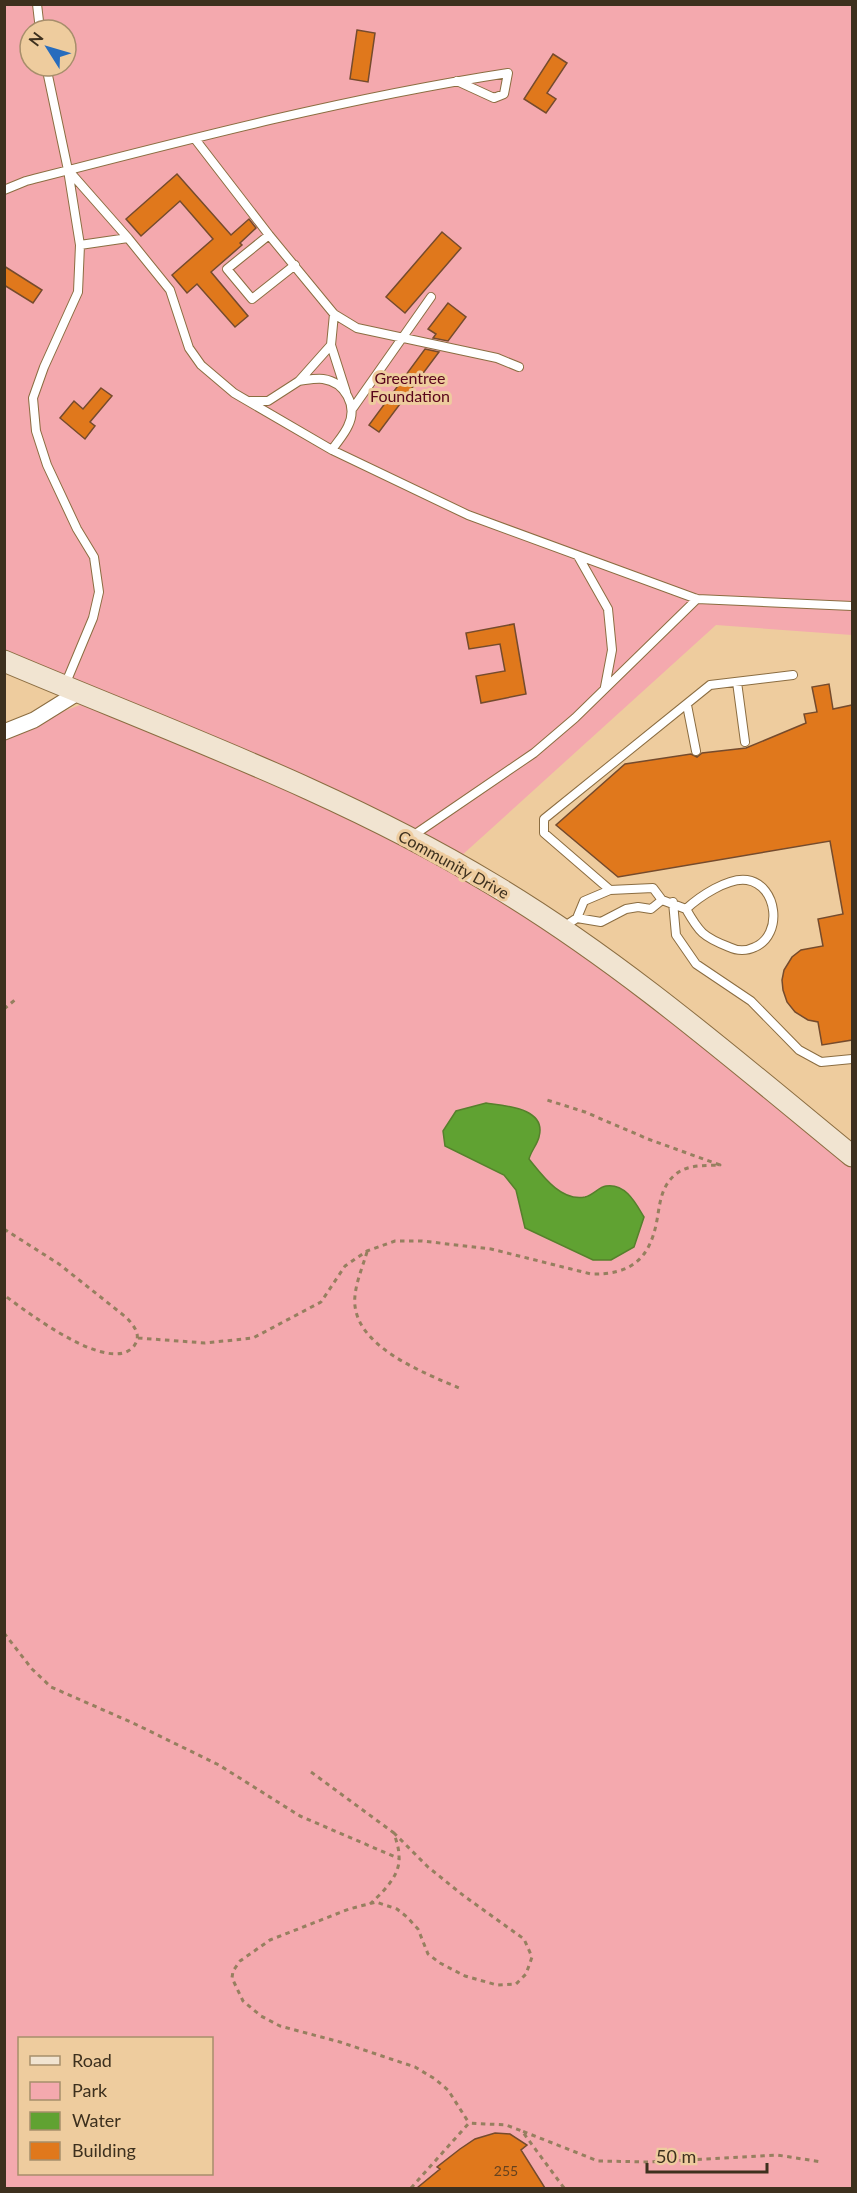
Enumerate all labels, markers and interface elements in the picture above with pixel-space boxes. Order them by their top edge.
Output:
north arrow [18,18,78,78]
text: N [24,28,47,49]
park label: Greentree Foundation [370,368,450,405]
street label: Community Drive [395,826,513,902]
legend [18,2037,213,2175]
text: Road [72,2049,112,2071]
text: Park [72,2079,108,2101]
text: Water [72,2109,121,2131]
scale bar [647,2136,767,2174]
text: Building [72,2139,136,2161]
text: 50 m [656,2145,696,2167]
house number: 255 [494,2162,518,2179]

